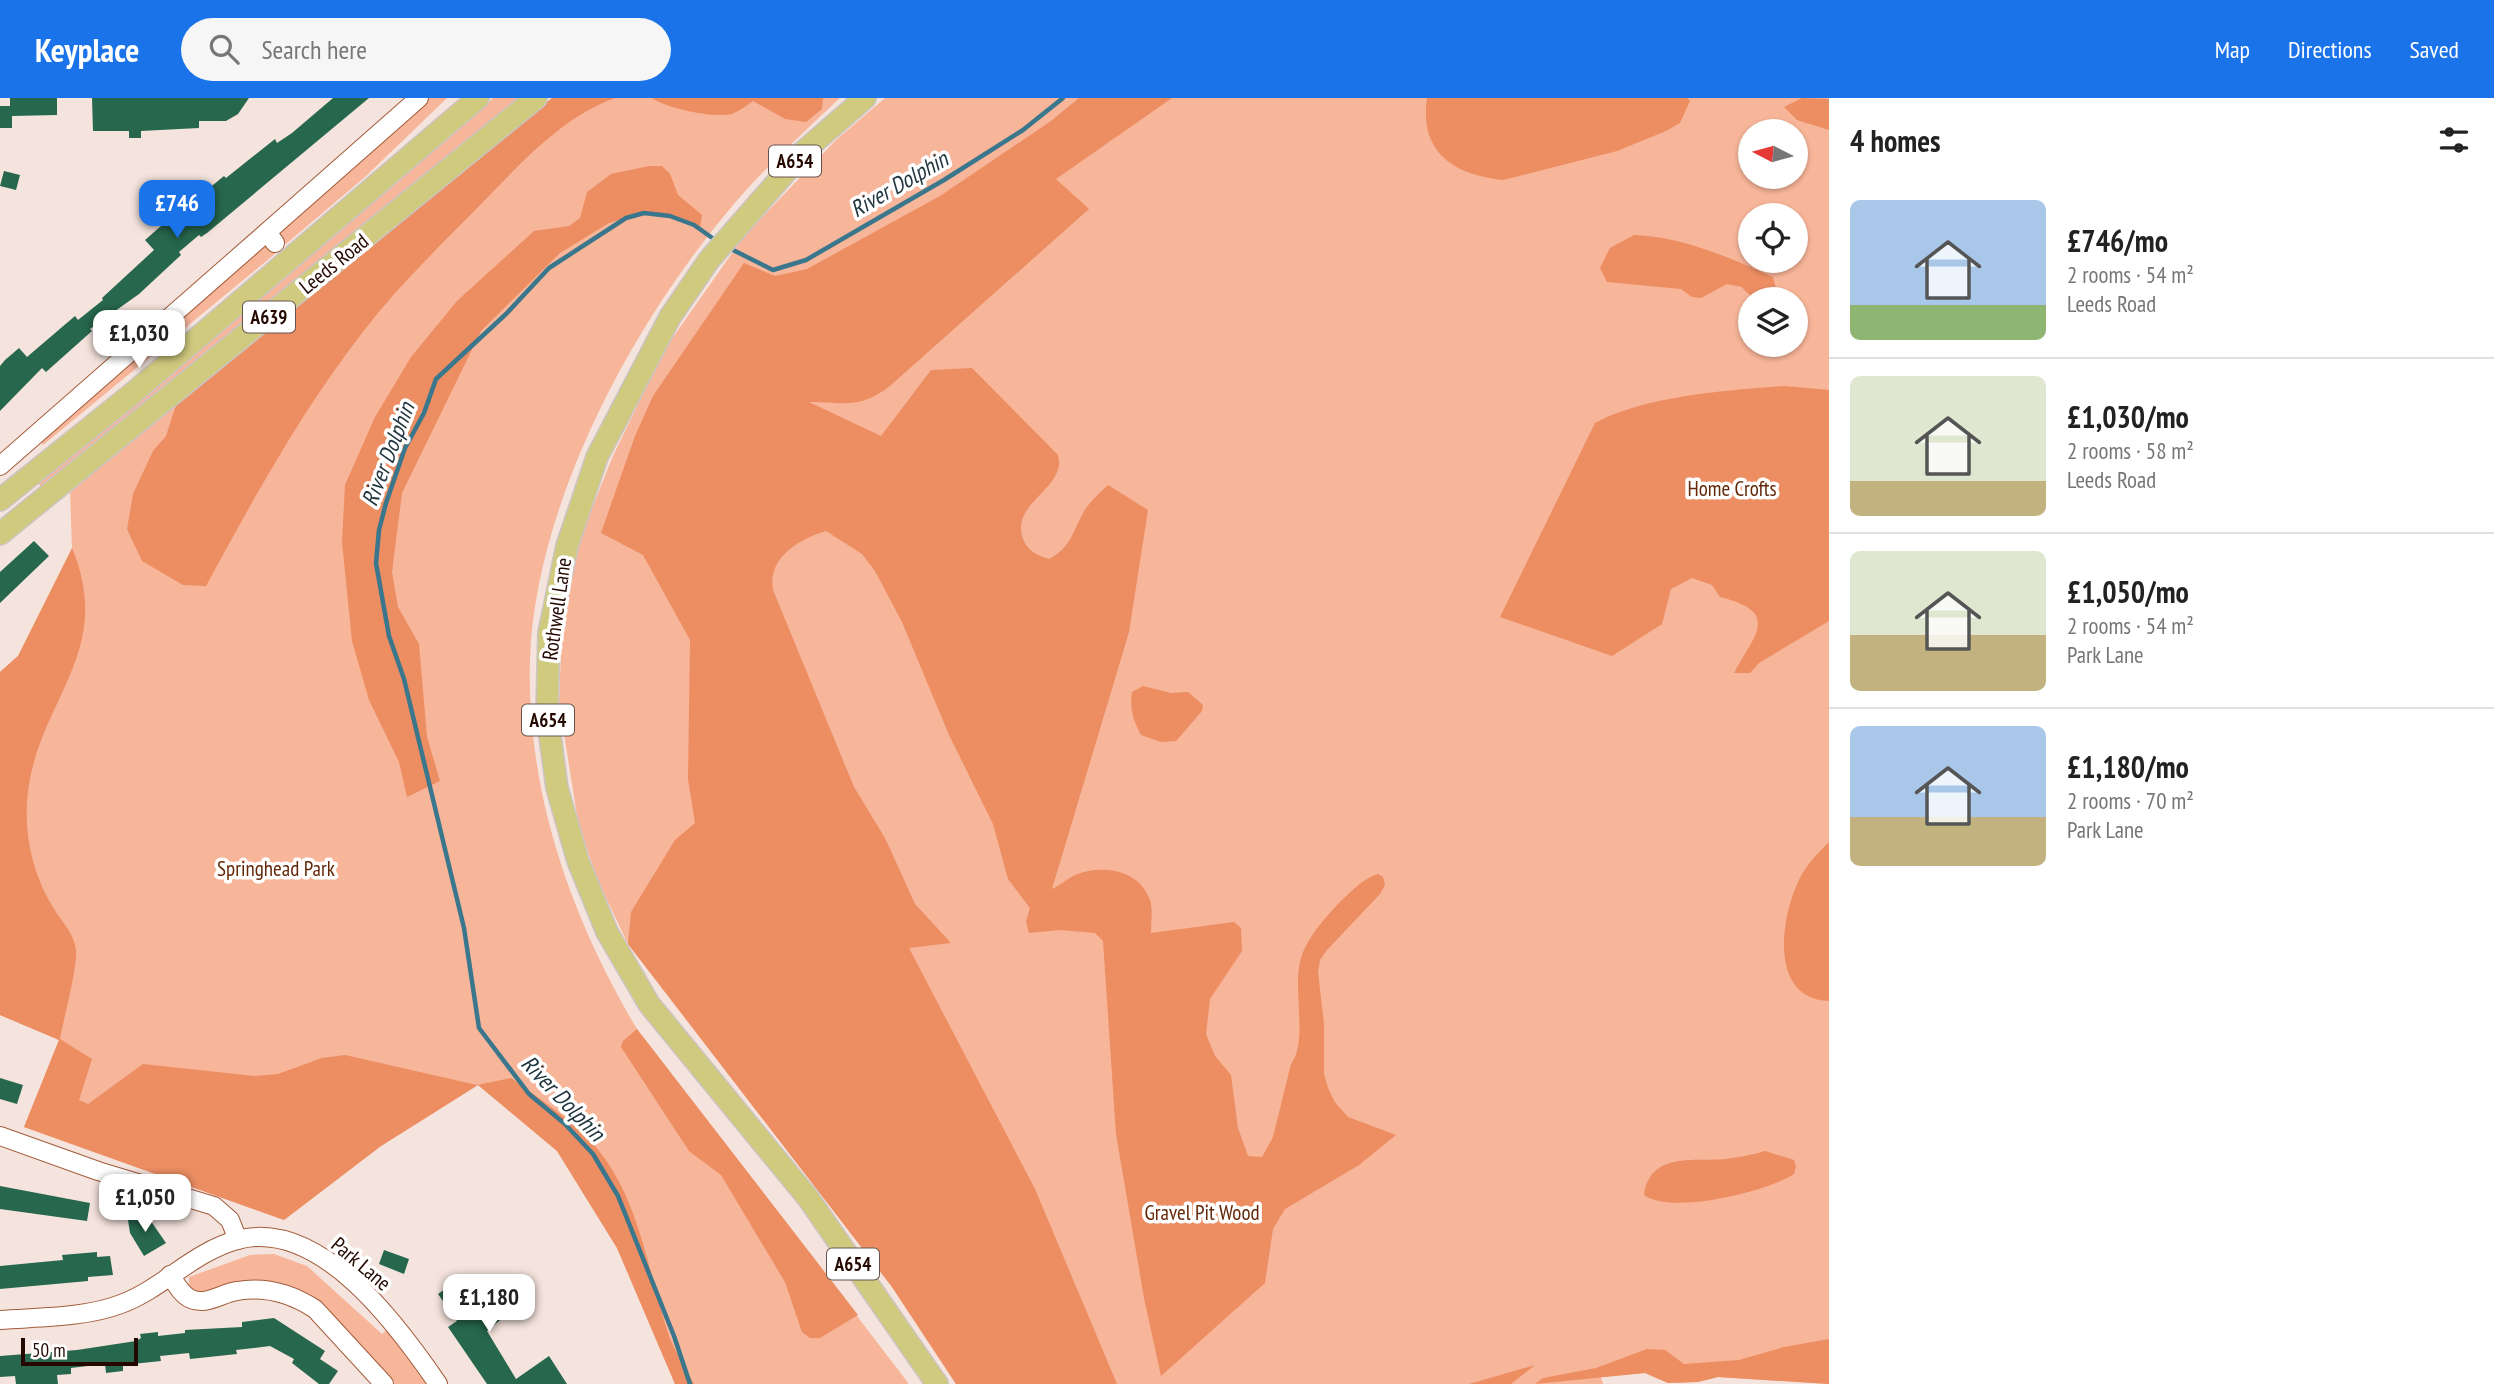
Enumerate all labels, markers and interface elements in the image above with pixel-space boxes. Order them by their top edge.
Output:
search box [181,18,671,81]
text: Keyplace [35,28,139,71]
icon: search [205,30,243,68]
text: Search here [261,33,367,66]
text: Map [2215,34,2250,65]
text: Directions [2288,34,2372,65]
text: Saved [2410,34,2459,65]
north arrow [1738,119,1808,189]
map controls [1738,119,1808,357]
text: 4 homes [1850,121,1941,160]
icon: filters [2435,121,2473,159]
water label: River Dolphin [845,143,955,223]
road number: A654 [769,146,821,176]
pin: £746 [136,180,218,240]
text: £746 [155,188,199,217]
button: locate [1738,203,1808,273]
text: £746/mo [2067,221,2168,260]
street label: Leeds Road [294,227,374,300]
icon: home [1906,228,1990,312]
text: 2 rooms · 54 m² [2067,260,2194,289]
button: layers [1738,287,1808,357]
text: Leeds Road [2067,289,2156,318]
road number: A639 [243,302,295,332]
pin: £1,030 [82,310,196,370]
text: £1,030 [109,318,169,347]
water label: River Dolphin [355,396,421,510]
text: £1,030/mo [2067,397,2189,436]
icon: home [1906,404,1990,488]
text: 2 rooms · 58 m² [2067,436,2194,465]
text: Leeds Road [2067,465,2156,494]
park label: Home Crofts [1687,475,1777,502]
street label: Rothwell Lane [536,556,577,662]
text: £1,050/mo [2067,572,2189,611]
icon: home [1906,579,1990,663]
text: 2 rooms · 54 m² [2067,611,2194,640]
text: Park Lane [2067,640,2144,669]
road number: A654 [522,705,574,736]
text: £1,180/mo [2067,747,2189,786]
icon: home [1906,754,1990,838]
text: 2 rooms · 70 m² [2067,786,2194,815]
text: Park Lane [2067,815,2144,844]
park label: Springhead Park [217,855,335,882]
water label: River Dolphin [515,1049,613,1148]
pin: £1,050 [88,1174,202,1234]
text: £1,050 [115,1182,175,1211]
park label: Gravel Pit Wood [1144,1199,1260,1226]
street label: Park Lane [326,1231,397,1296]
road number: A654 [827,1248,879,1280]
pin: £1,180 [432,1274,546,1334]
text: £1,180 [459,1282,519,1311]
scale bar [21,1335,138,1367]
text: 50 m [32,1338,66,1362]

